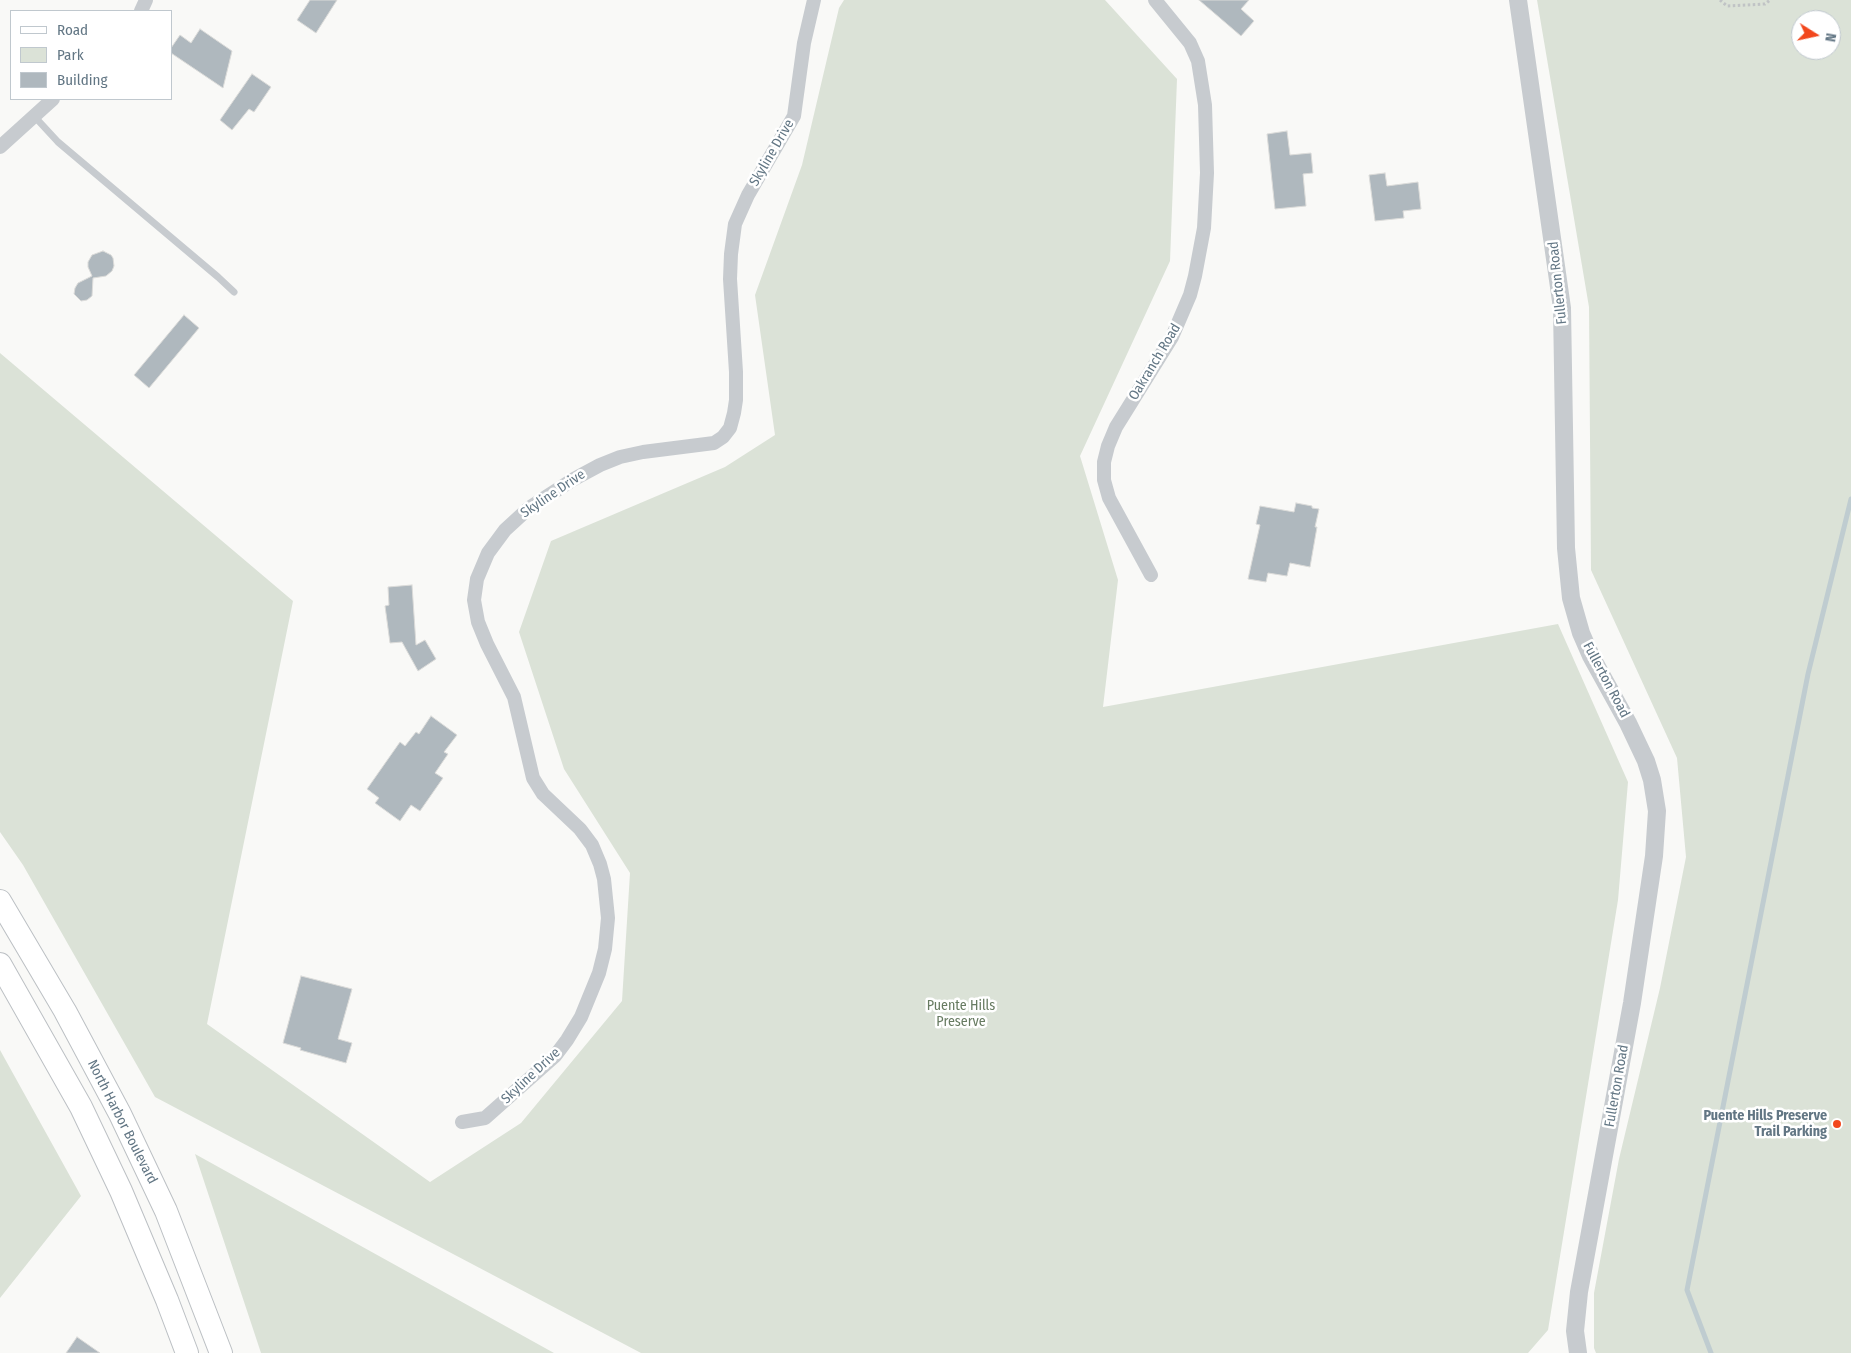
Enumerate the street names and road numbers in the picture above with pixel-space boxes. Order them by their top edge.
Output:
street label: Skyline Drive [746,117,798,189]
street label: Fullerton Road [1545,241,1571,325]
street label: Oakranch Road [1126,321,1184,403]
street label: Skyline Drive [518,466,588,522]
street label: Fullerton Road [1579,639,1633,721]
street label: Fullerton Road [1601,1043,1633,1129]
street label: Skyline Drive [498,1045,564,1107]
street label: North Harbor Boulevard [83,1057,161,1187]

